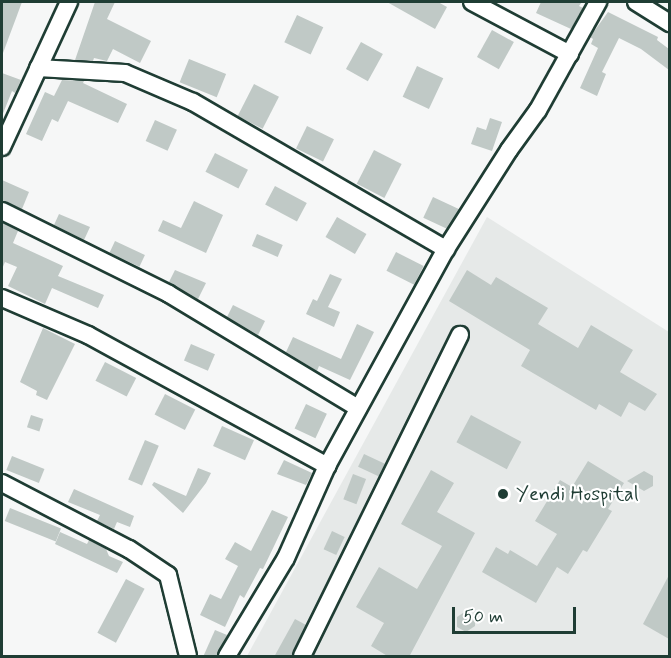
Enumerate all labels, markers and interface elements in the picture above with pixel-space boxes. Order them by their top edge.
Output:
place label: Yendi Hospital [516,482,642,506]
marker: Yendi Hospital [494,485,512,503]
scale bar [455,595,580,633]
text: 50 m [463,605,503,629]

